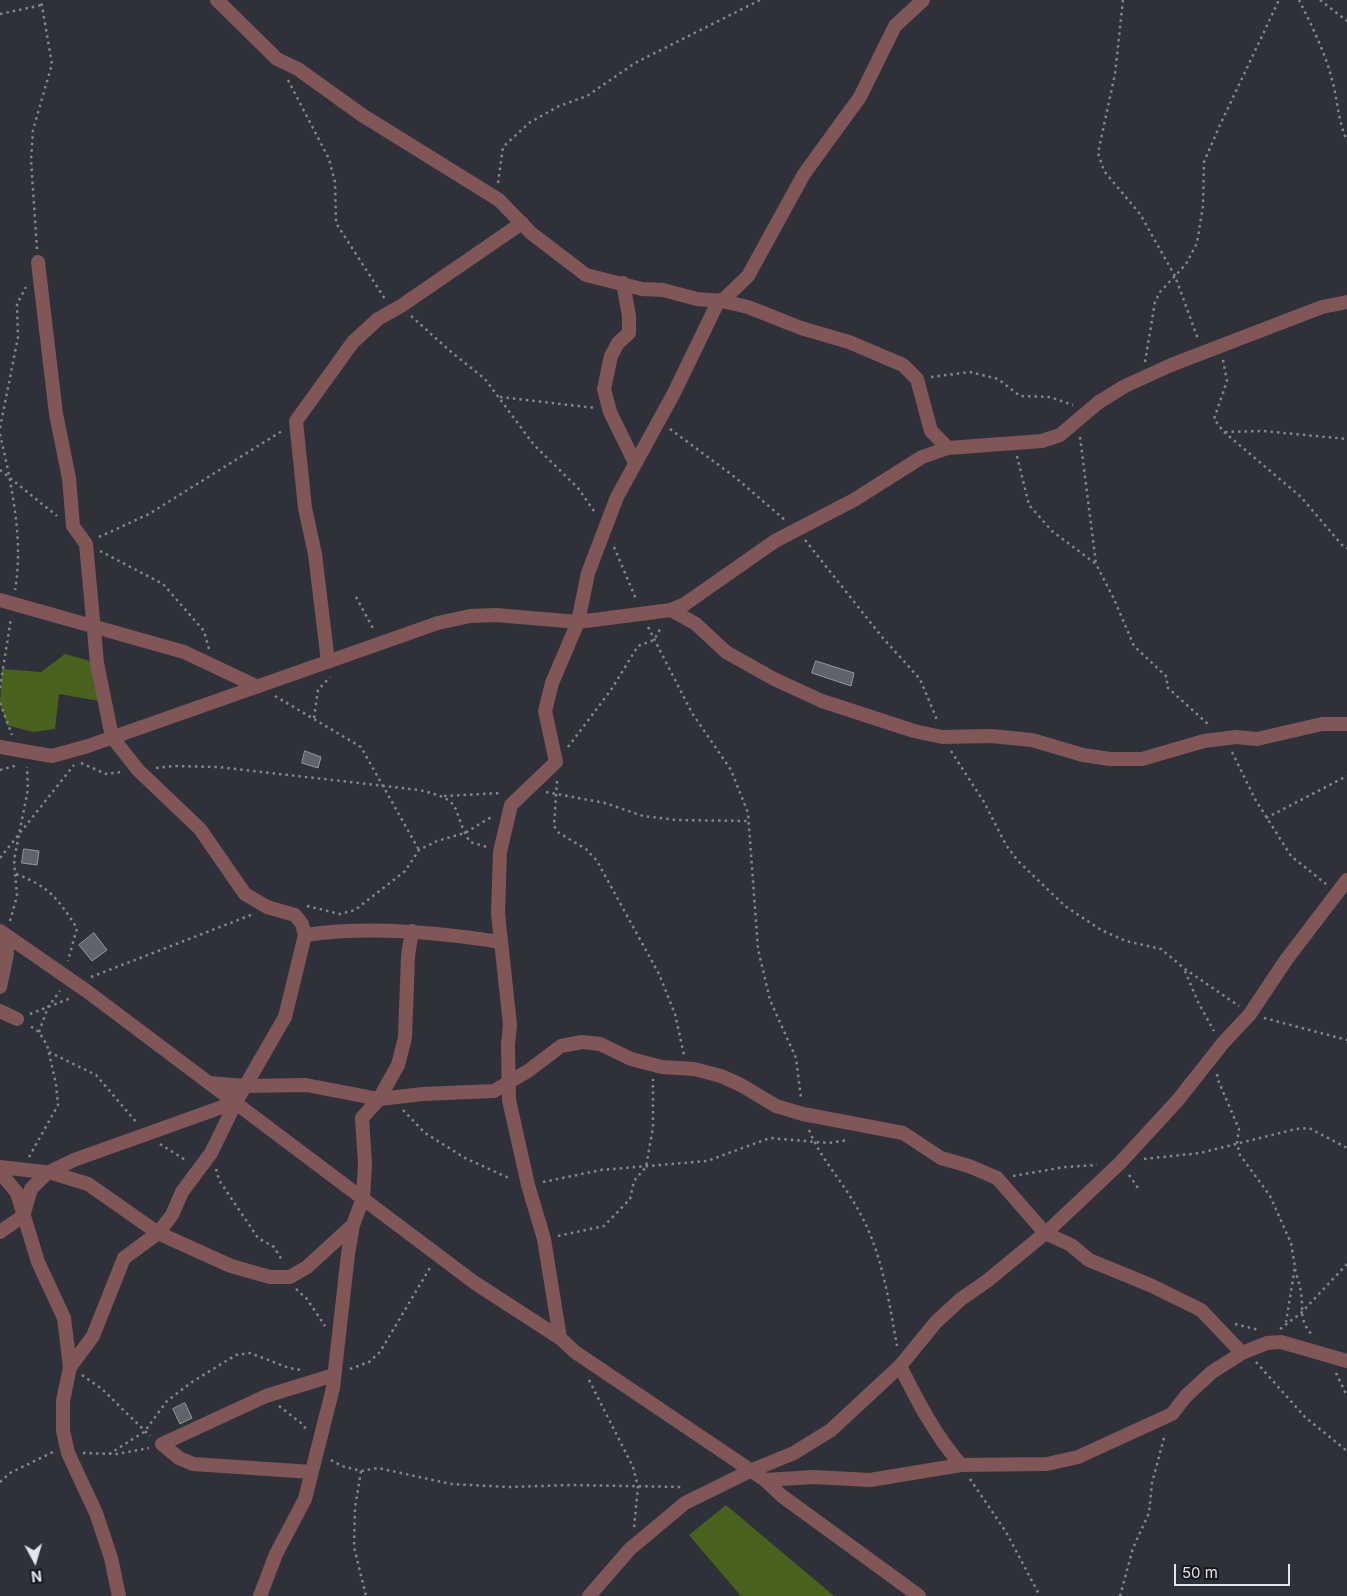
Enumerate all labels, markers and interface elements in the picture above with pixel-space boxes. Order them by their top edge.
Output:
north arrow [10,1536,60,1586]
scale bar [1177,1554,1293,1586]
text: 50 m [1182,1563,1218,1582]
text: N [30,1567,43,1585]

